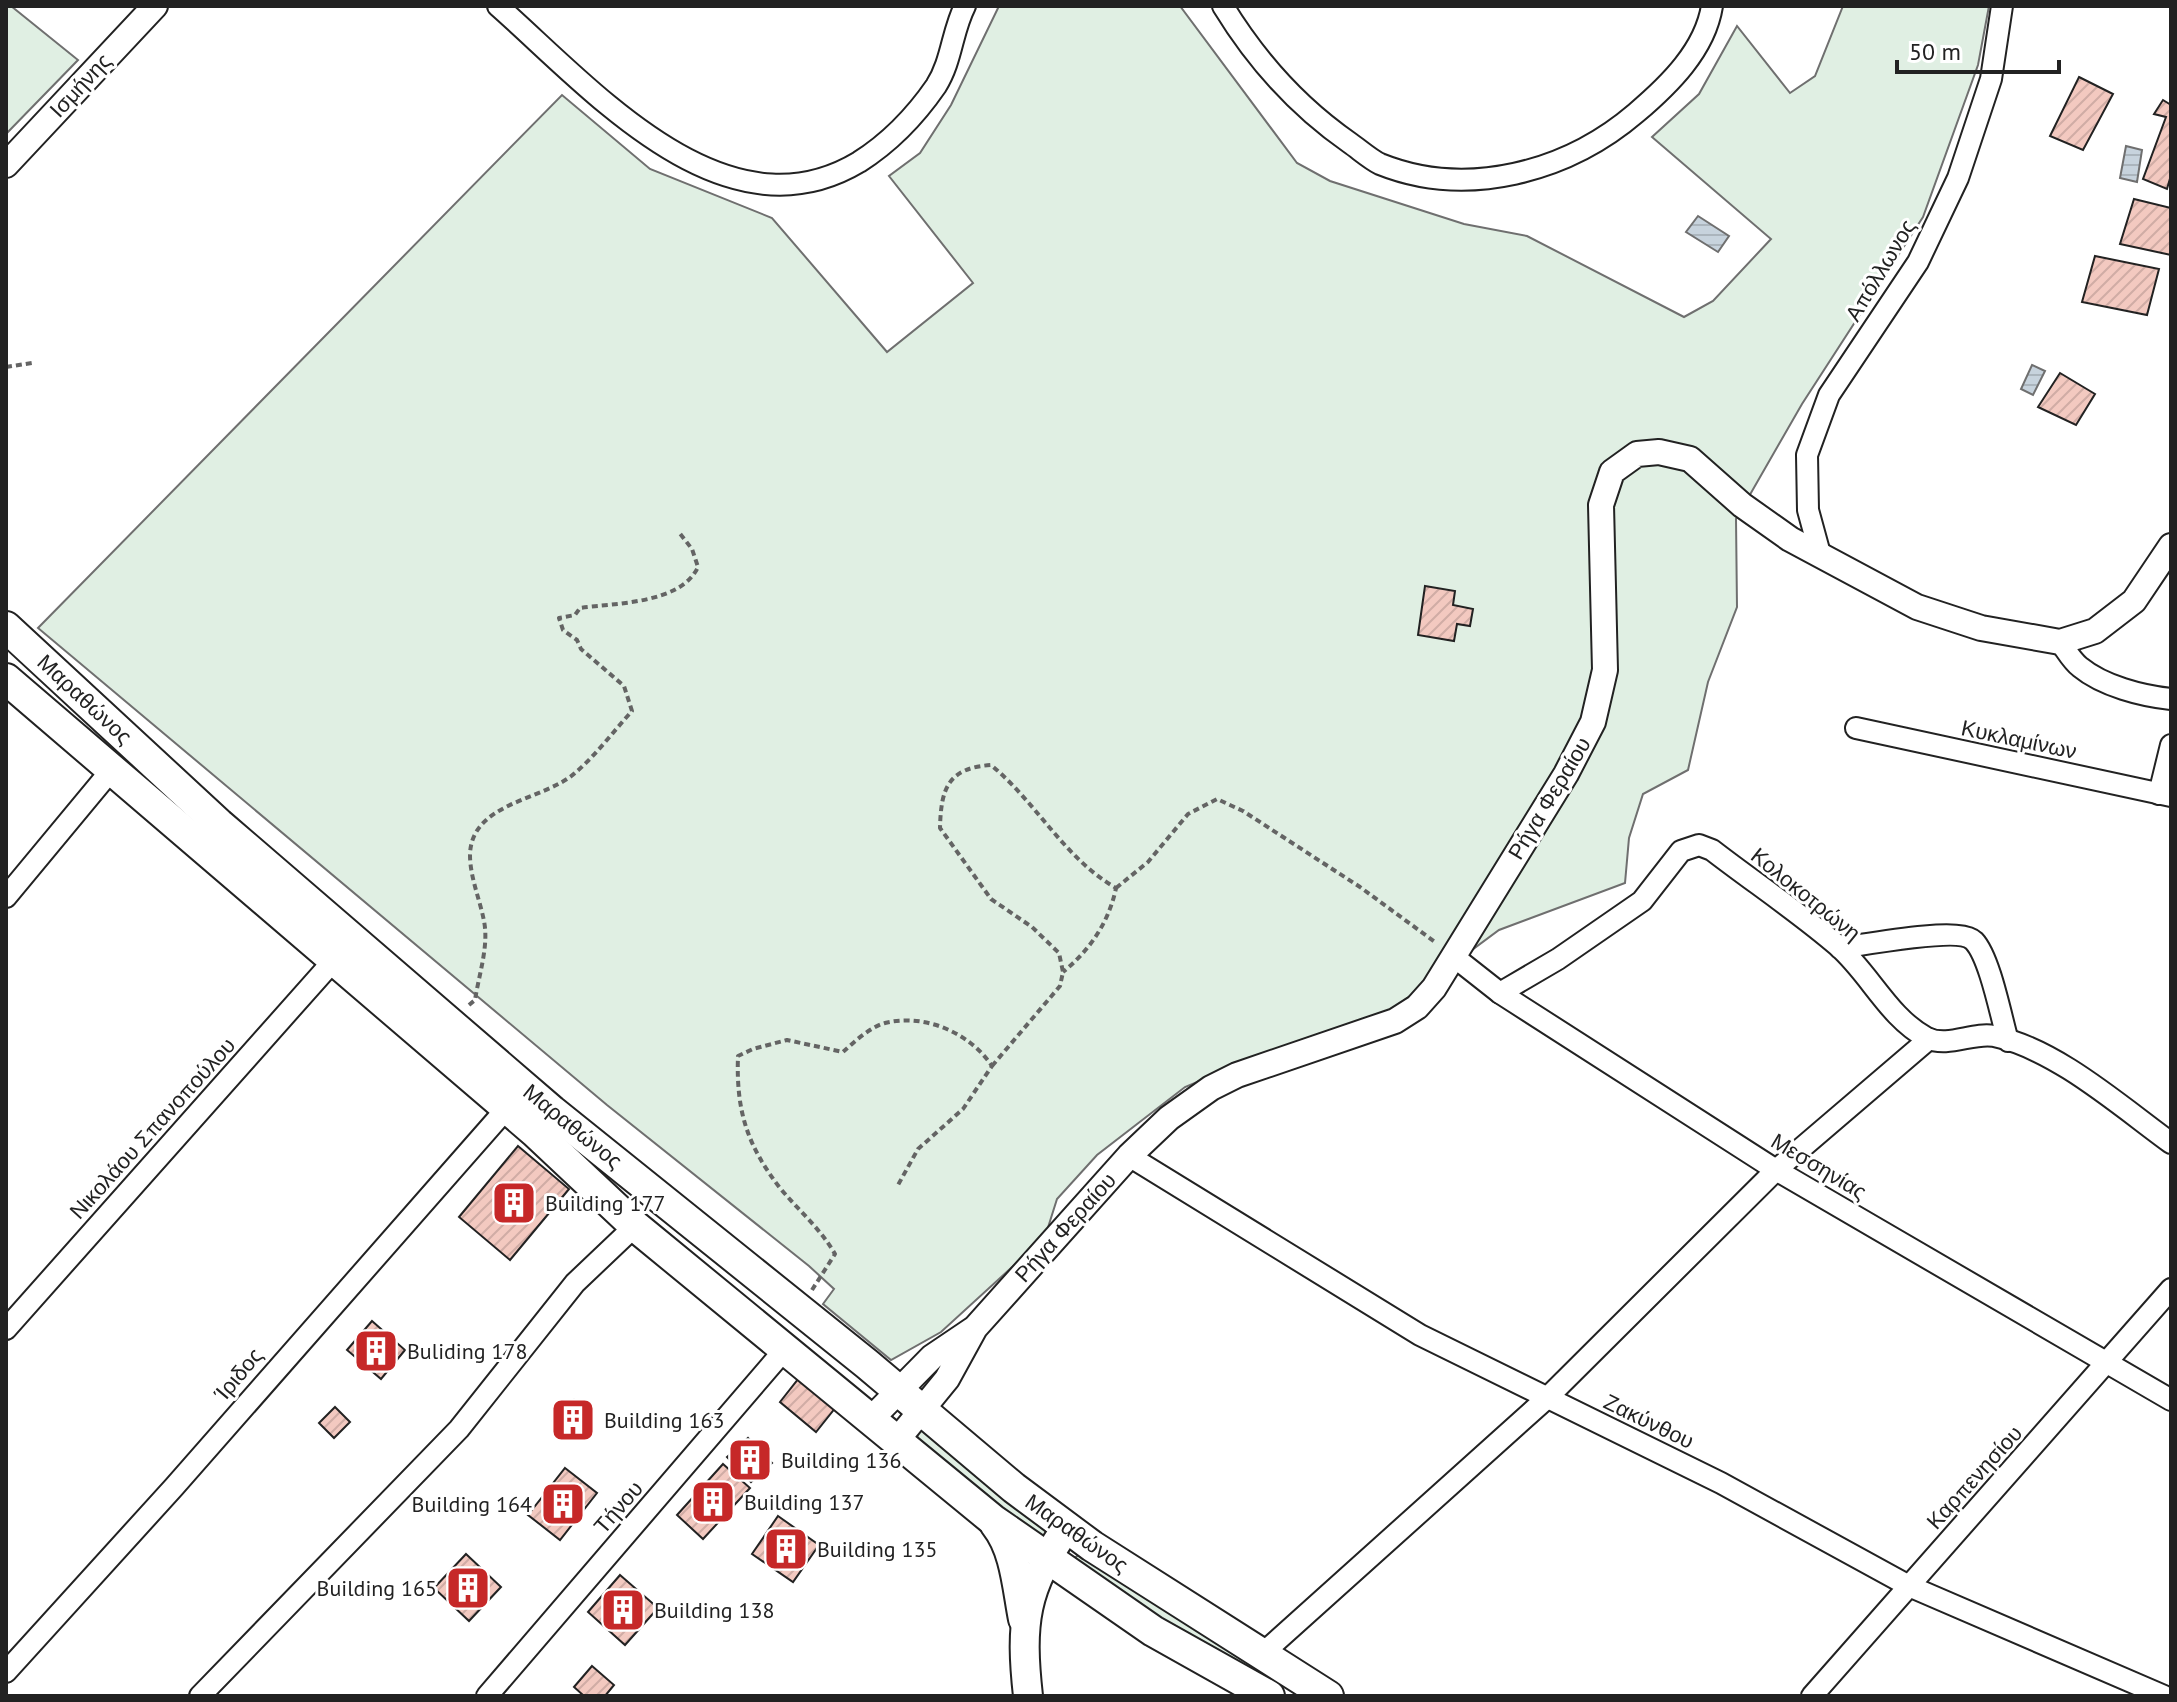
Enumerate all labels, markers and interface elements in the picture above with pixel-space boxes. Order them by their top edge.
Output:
scale bar [1897,24,2059,74]
text: 50 m [1909,36,1961,67]
street label: Ισμήνης [43,47,117,123]
street label: Απόλλωνος [1839,214,1921,326]
street label: Μαραθώνος [32,648,138,750]
street label: Κυκλαμίνων [1959,713,2079,765]
street label: Ρήγα Φεραίου [1501,732,1597,864]
street label: Κολοκοτρώνη [1745,841,1867,947]
street label: Νικολάου Σπανοπούλου [63,1031,241,1225]
street label: Μαραθώνος [518,1078,628,1174]
street label: Μεσσηνίας [1766,1127,1872,1205]
street label: Ρήγα Φεραίου [1008,1166,1122,1288]
building icon: Building 177 [490,1179,538,1227]
place label: Building 177 [545,1189,665,1217]
building icon: Buliding 178 [352,1327,400,1375]
place label: Buliding 178 [407,1337,527,1365]
street label: Ίριδος [207,1342,268,1407]
street label: Ζακύνθου [1599,1387,1699,1455]
building icon: Building 163 [549,1396,597,1444]
place label: Building 163 [604,1406,724,1434]
street label: Καρπενησίου [1920,1419,2028,1535]
building icon: Building 136 [726,1436,774,1484]
place label: Building 136 [781,1446,901,1474]
street label: Τήνου [587,1475,649,1539]
building icon: Building 137 [689,1478,737,1526]
building icon: Building 164 [539,1480,587,1528]
street label: Μαραθώνος [1020,1487,1134,1579]
place label: Building 137 [744,1488,864,1516]
place label: Building 164 [412,1490,532,1518]
building icon: Building 135 [762,1525,810,1573]
place label: Building 135 [817,1535,937,1563]
building icon: Building 165 [444,1564,492,1612]
place label: Building 165 [317,1574,437,1602]
building icon: Building 138 [599,1586,647,1634]
place label: Building 138 [654,1596,774,1624]

